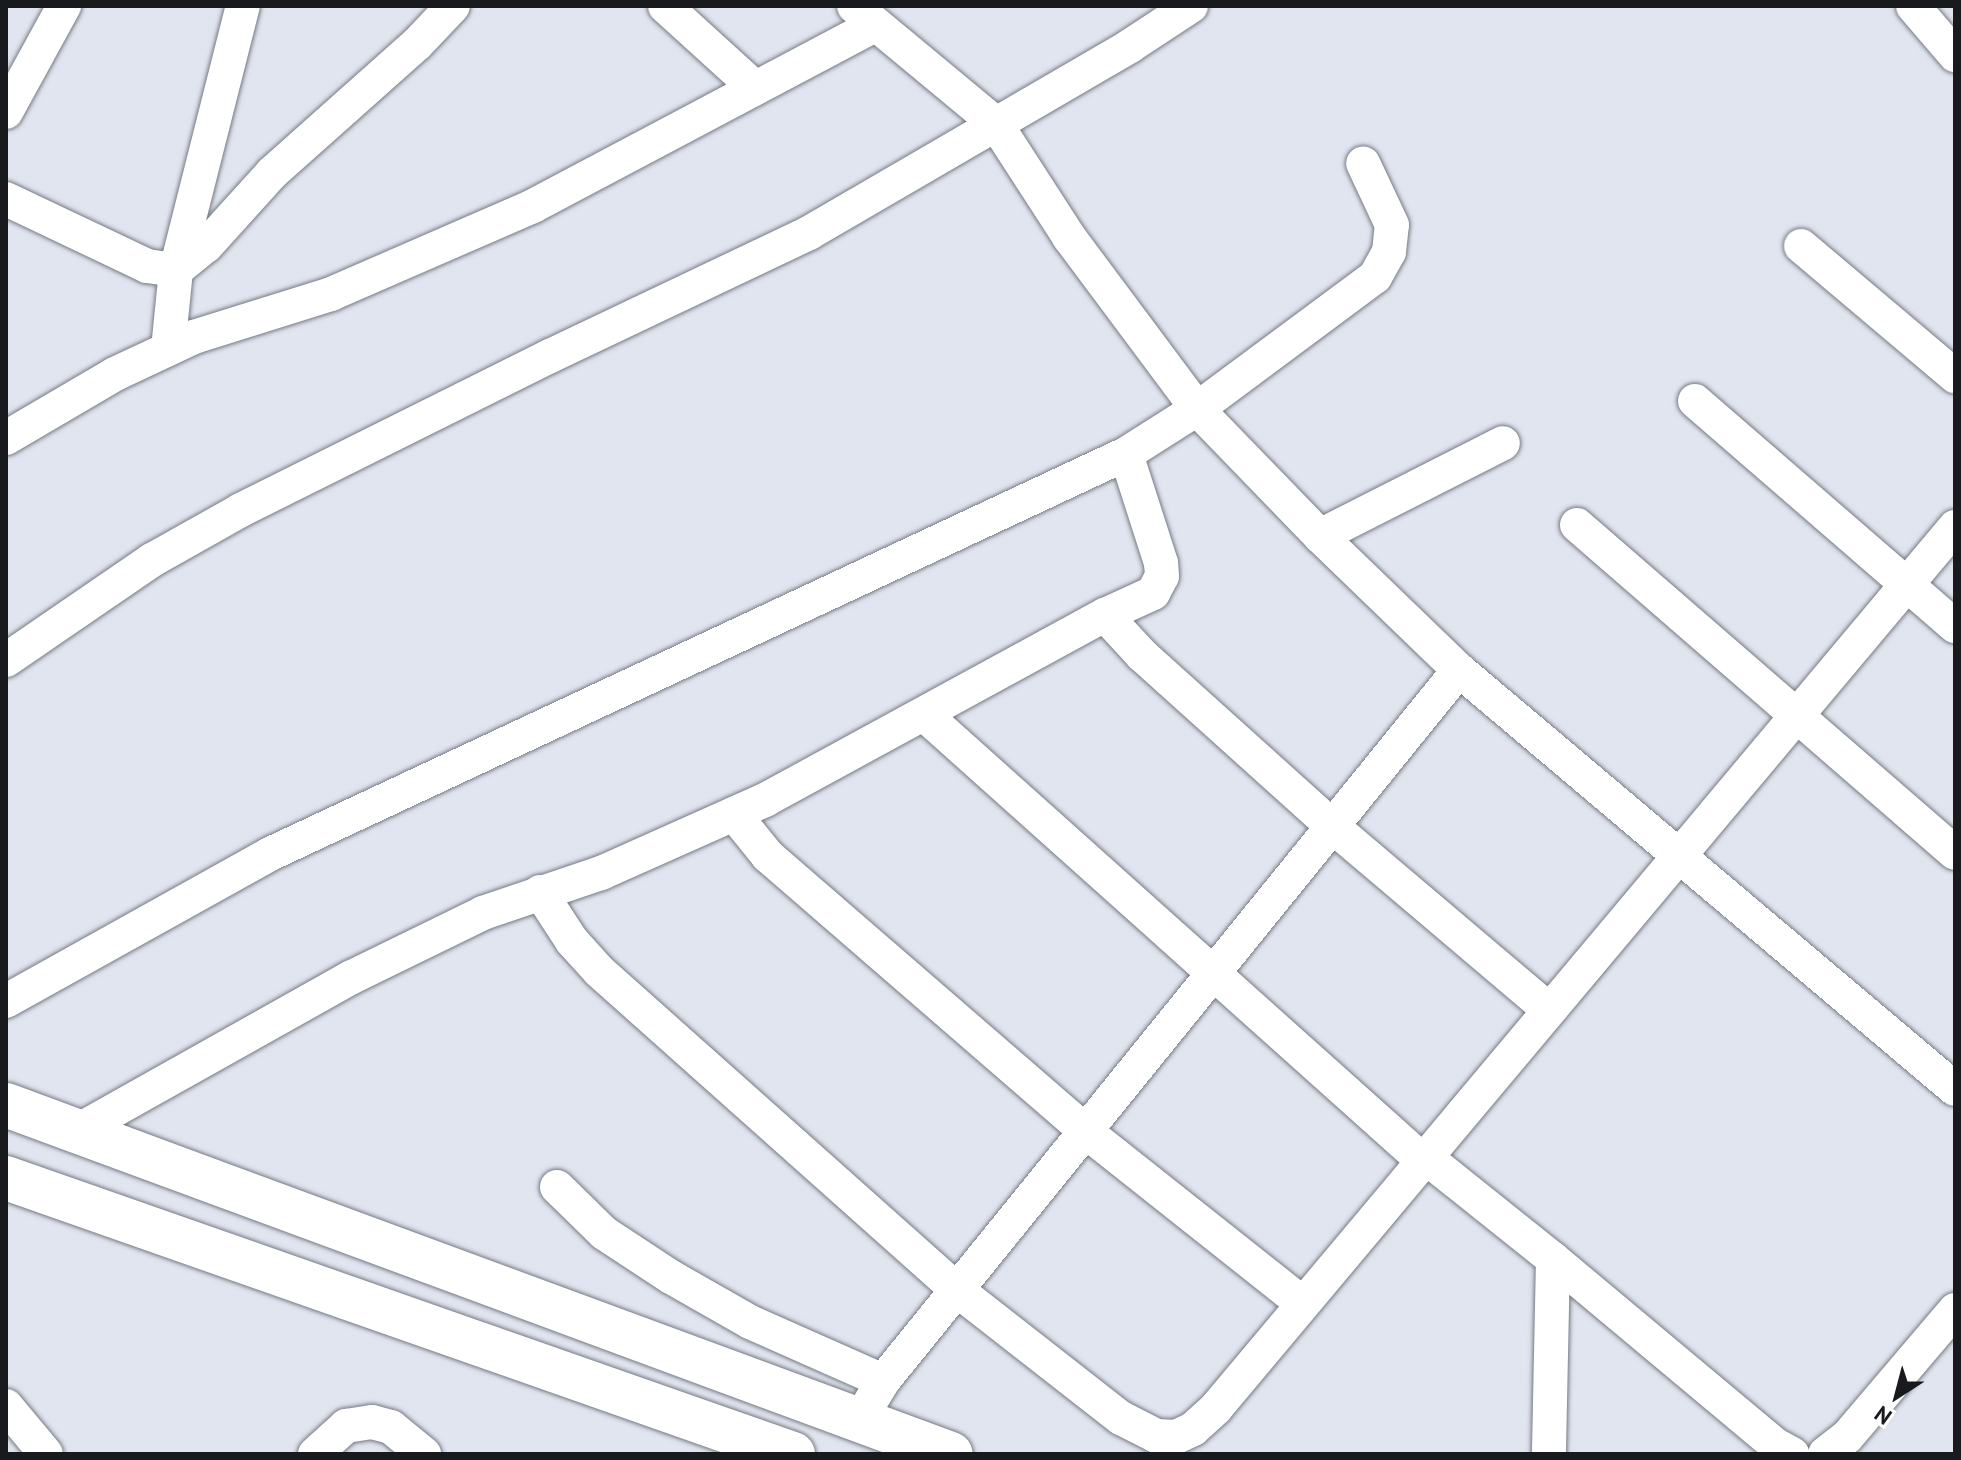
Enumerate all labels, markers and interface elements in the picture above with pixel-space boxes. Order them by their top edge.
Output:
north arrow [1857,1356,1937,1436]
text: N [1869,1400,1897,1431]

